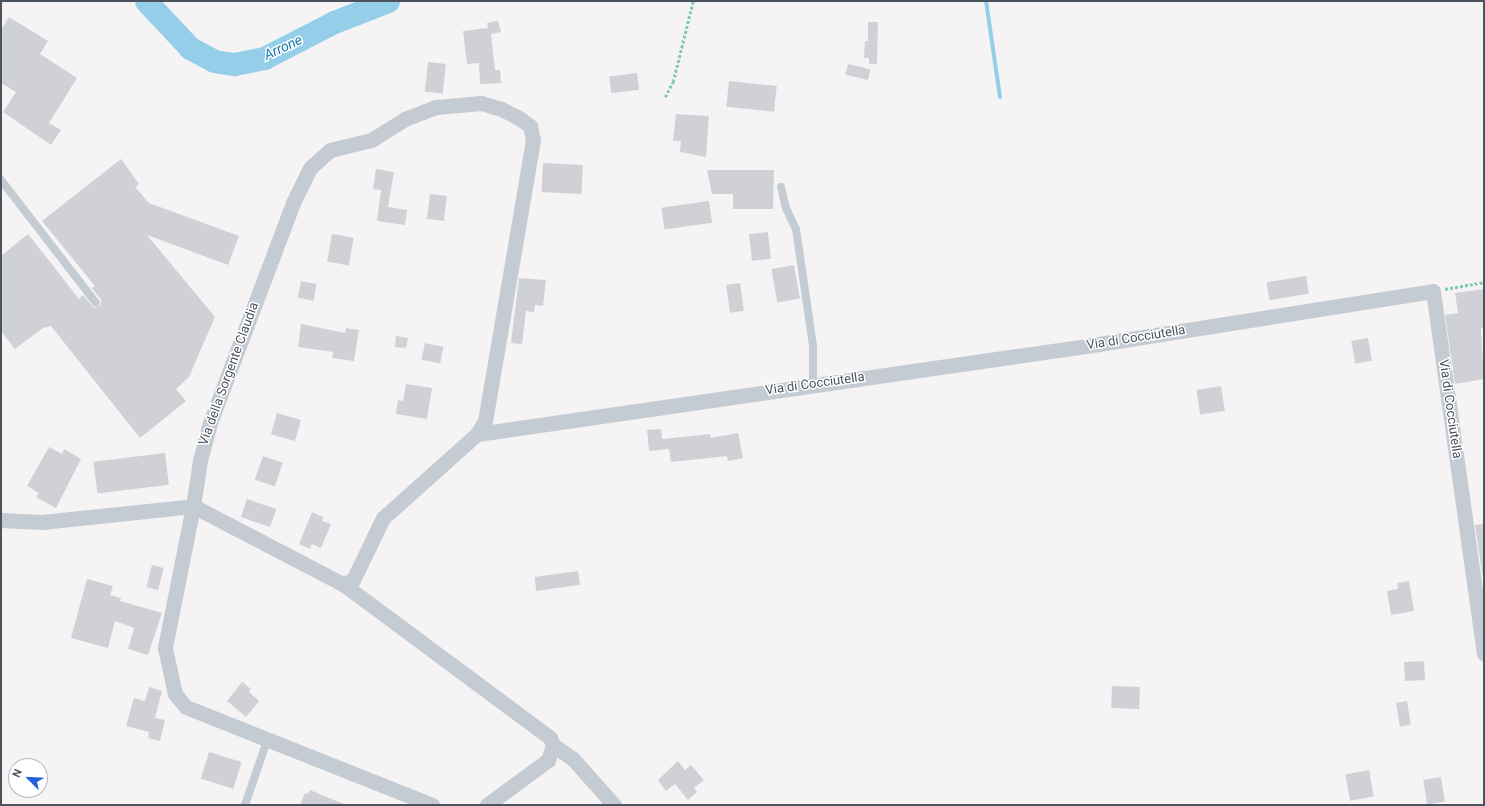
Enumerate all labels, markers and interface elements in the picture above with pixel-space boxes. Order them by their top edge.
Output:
water label: Arrone [261,31,305,63]
street label: Via della Sorgente Claudia [196,300,262,448]
street label: Via di Cocciutella [1085,322,1187,354]
street label: Via di Cocciutella [1435,358,1465,460]
street label: Via di Cocciutella [764,369,866,399]
north arrow [8,758,48,798]
text: N [10,767,25,780]

